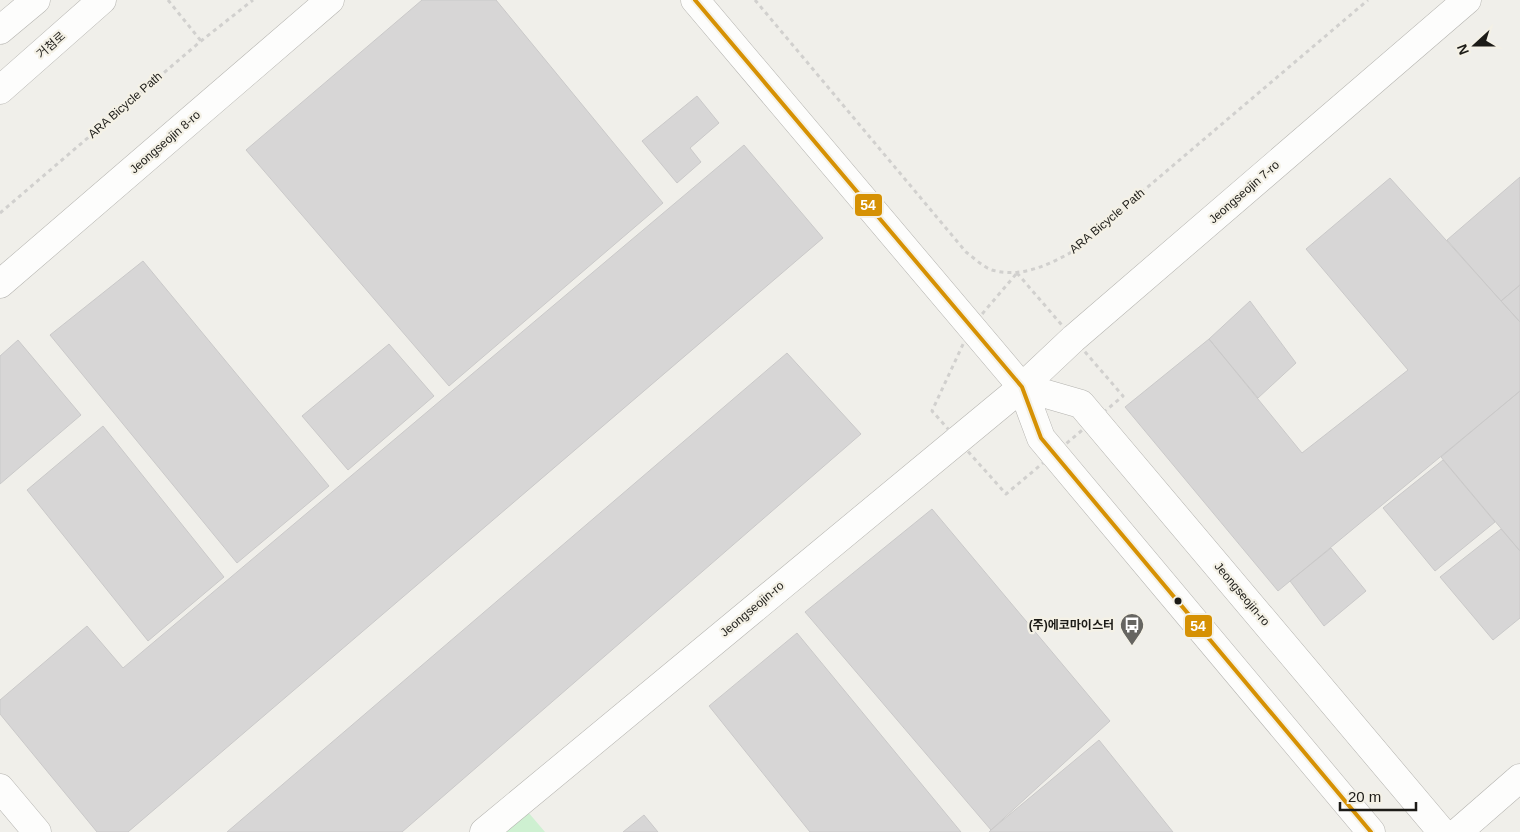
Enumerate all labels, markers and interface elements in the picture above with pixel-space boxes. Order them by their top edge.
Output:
north arrow [1450,20,1500,70]
street label: 거첨로 [34,29,68,61]
text: N [1454,42,1472,57]
street label: ARA Bicycle Path [85,69,165,141]
street label: Jeongseojin 8-ro [127,107,203,176]
street label: Jeongseojin 7-ro [1206,157,1282,226]
street label: ARA Bicycle Path [1067,186,1147,256]
line badge: 54 [854,193,883,217]
text: 54 [860,197,876,213]
street label: Jeongseojin-ro [1211,559,1273,629]
street label: Jeongseojin-ro [717,578,787,640]
unlabelled marker [1173,596,1183,606]
bus stop icon: (주)에코마이스터 [1119,612,1145,646]
line badge: 54 [1184,614,1213,638]
place label: (주)에코마이스터 [1029,618,1114,632]
text: 54 [1190,618,1206,634]
scale bar [1340,780,1416,812]
text: 20 m [1348,788,1381,805]

